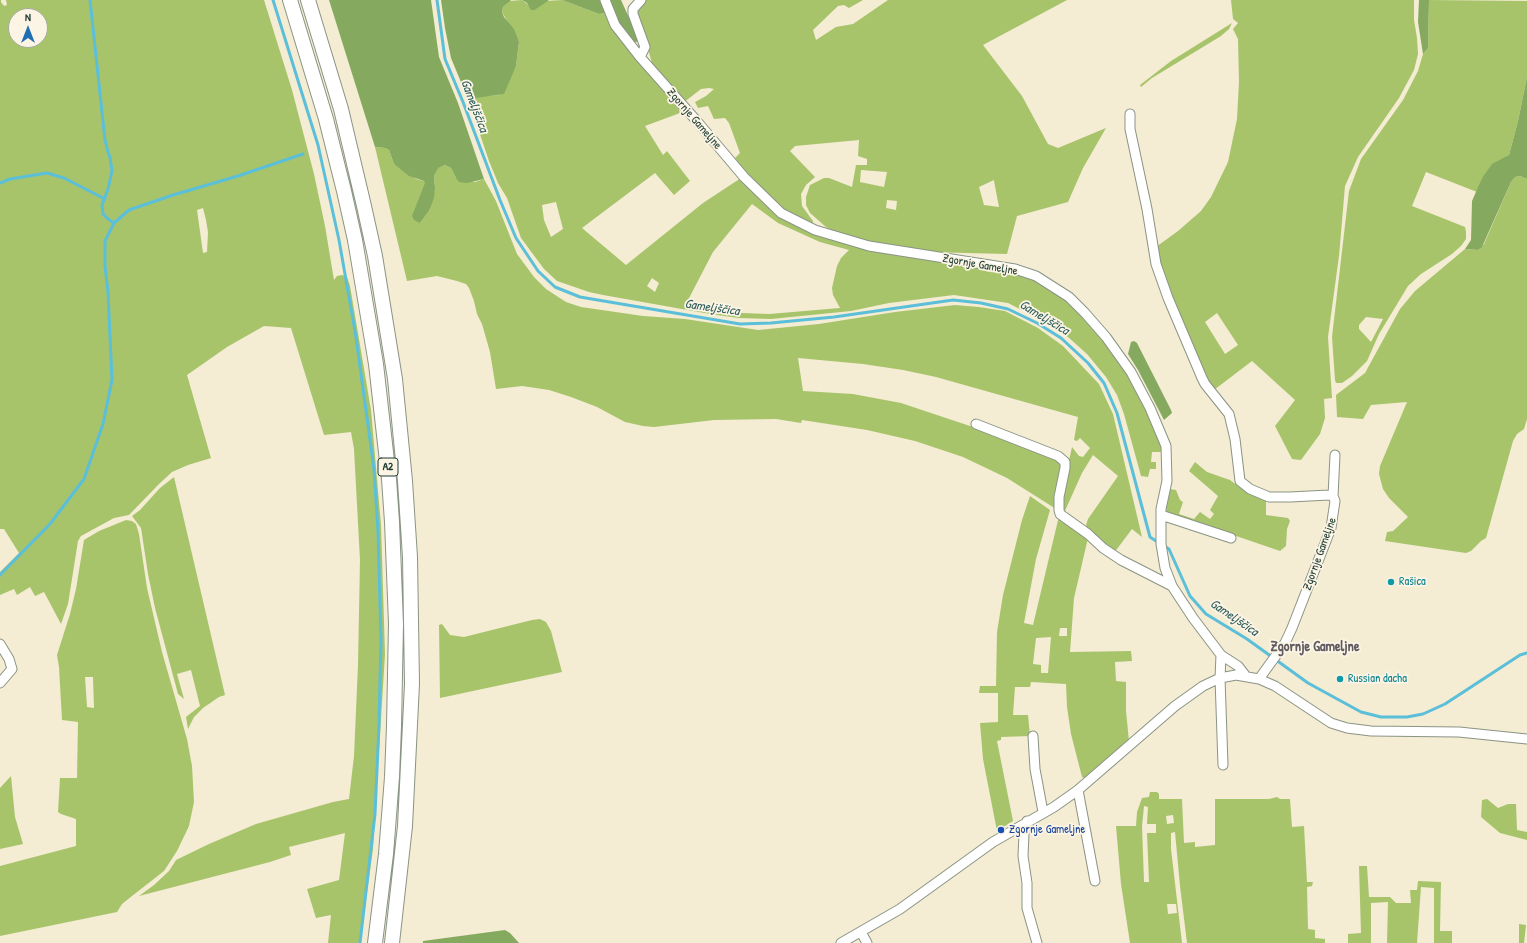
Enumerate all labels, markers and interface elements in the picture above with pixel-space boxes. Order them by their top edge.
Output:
north arrow [8,8,48,48]
text: N [25,10,31,24]
water label: Gameljščica [457,78,491,134]
street label: Zgornje Gameljne [664,85,724,153]
street label: Zgornje Gameljne [941,251,1019,279]
water label: Gameljščica [684,296,740,320]
water label: Gameljščica [1016,297,1072,339]
road number: A2 [378,458,398,476]
street label: Zgornje Gameljne [1300,516,1340,592]
place label: Rašica [1399,575,1426,589]
marker: Rašica [1386,577,1396,587]
water label: Gameljščica [1207,596,1261,640]
district label: Zgornje Gameljne [1271,639,1359,655]
place label: Russian dacha [1348,672,1407,686]
marker: Russian dacha [1335,674,1345,684]
place label: Zgornje Gameljne [1009,823,1085,837]
marker: Zgornje Gameljne [996,825,1006,835]

